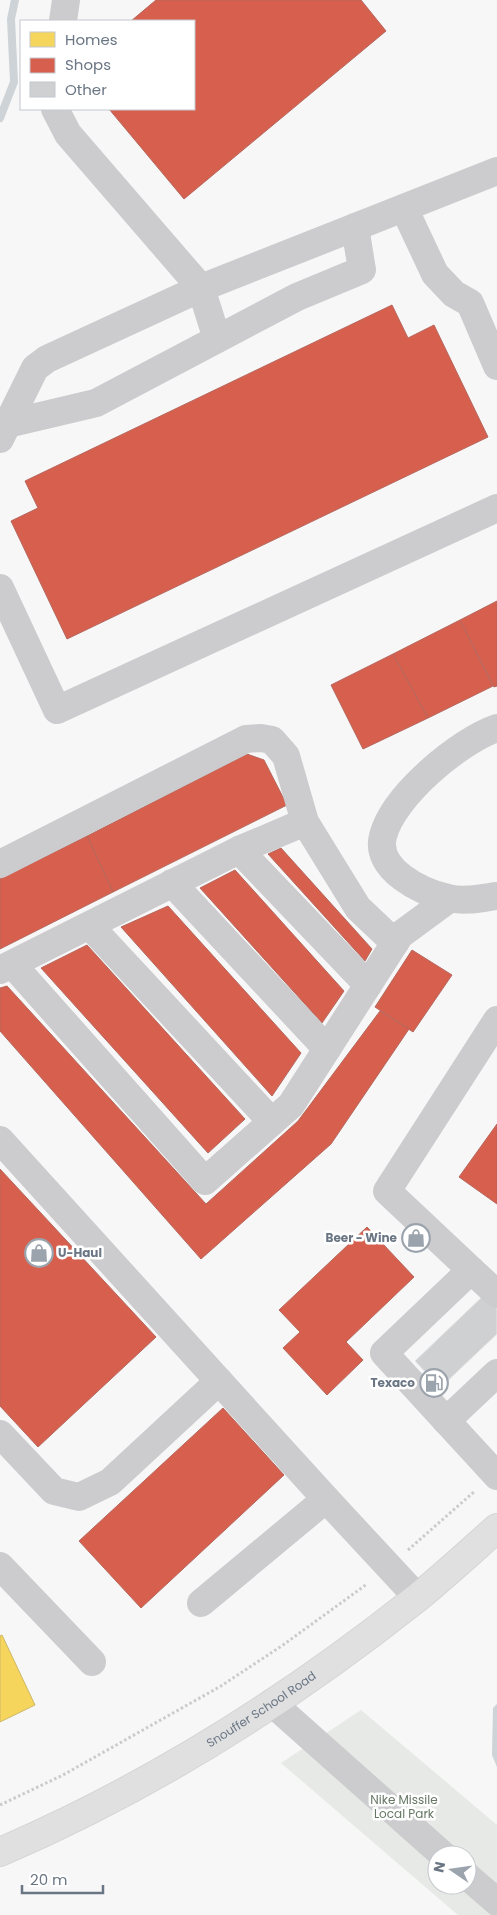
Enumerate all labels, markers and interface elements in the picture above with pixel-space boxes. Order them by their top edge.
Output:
legend [20,20,195,110]
text: Homes [65,29,118,50]
text: Shops [65,54,111,75]
text: Other [65,79,107,100]
shop icon: Beer - Wine [401,1223,431,1253]
place label: Beer - Wine [325,1229,398,1246]
shop icon: U-Haul [24,1238,54,1268]
place label: U-Haul [58,1244,102,1261]
fuel station icon: Texaco [419,1368,449,1398]
place label: Texaco [370,1374,415,1391]
street label: Snouffer School Road [203,1667,319,1751]
park label: Nike Missile Local Park [370,1791,438,1822]
north arrow [427,1845,477,1895]
text: N [428,1860,450,1874]
scale bar [22,1862,104,1894]
text: 20 m [30,1869,68,1890]

